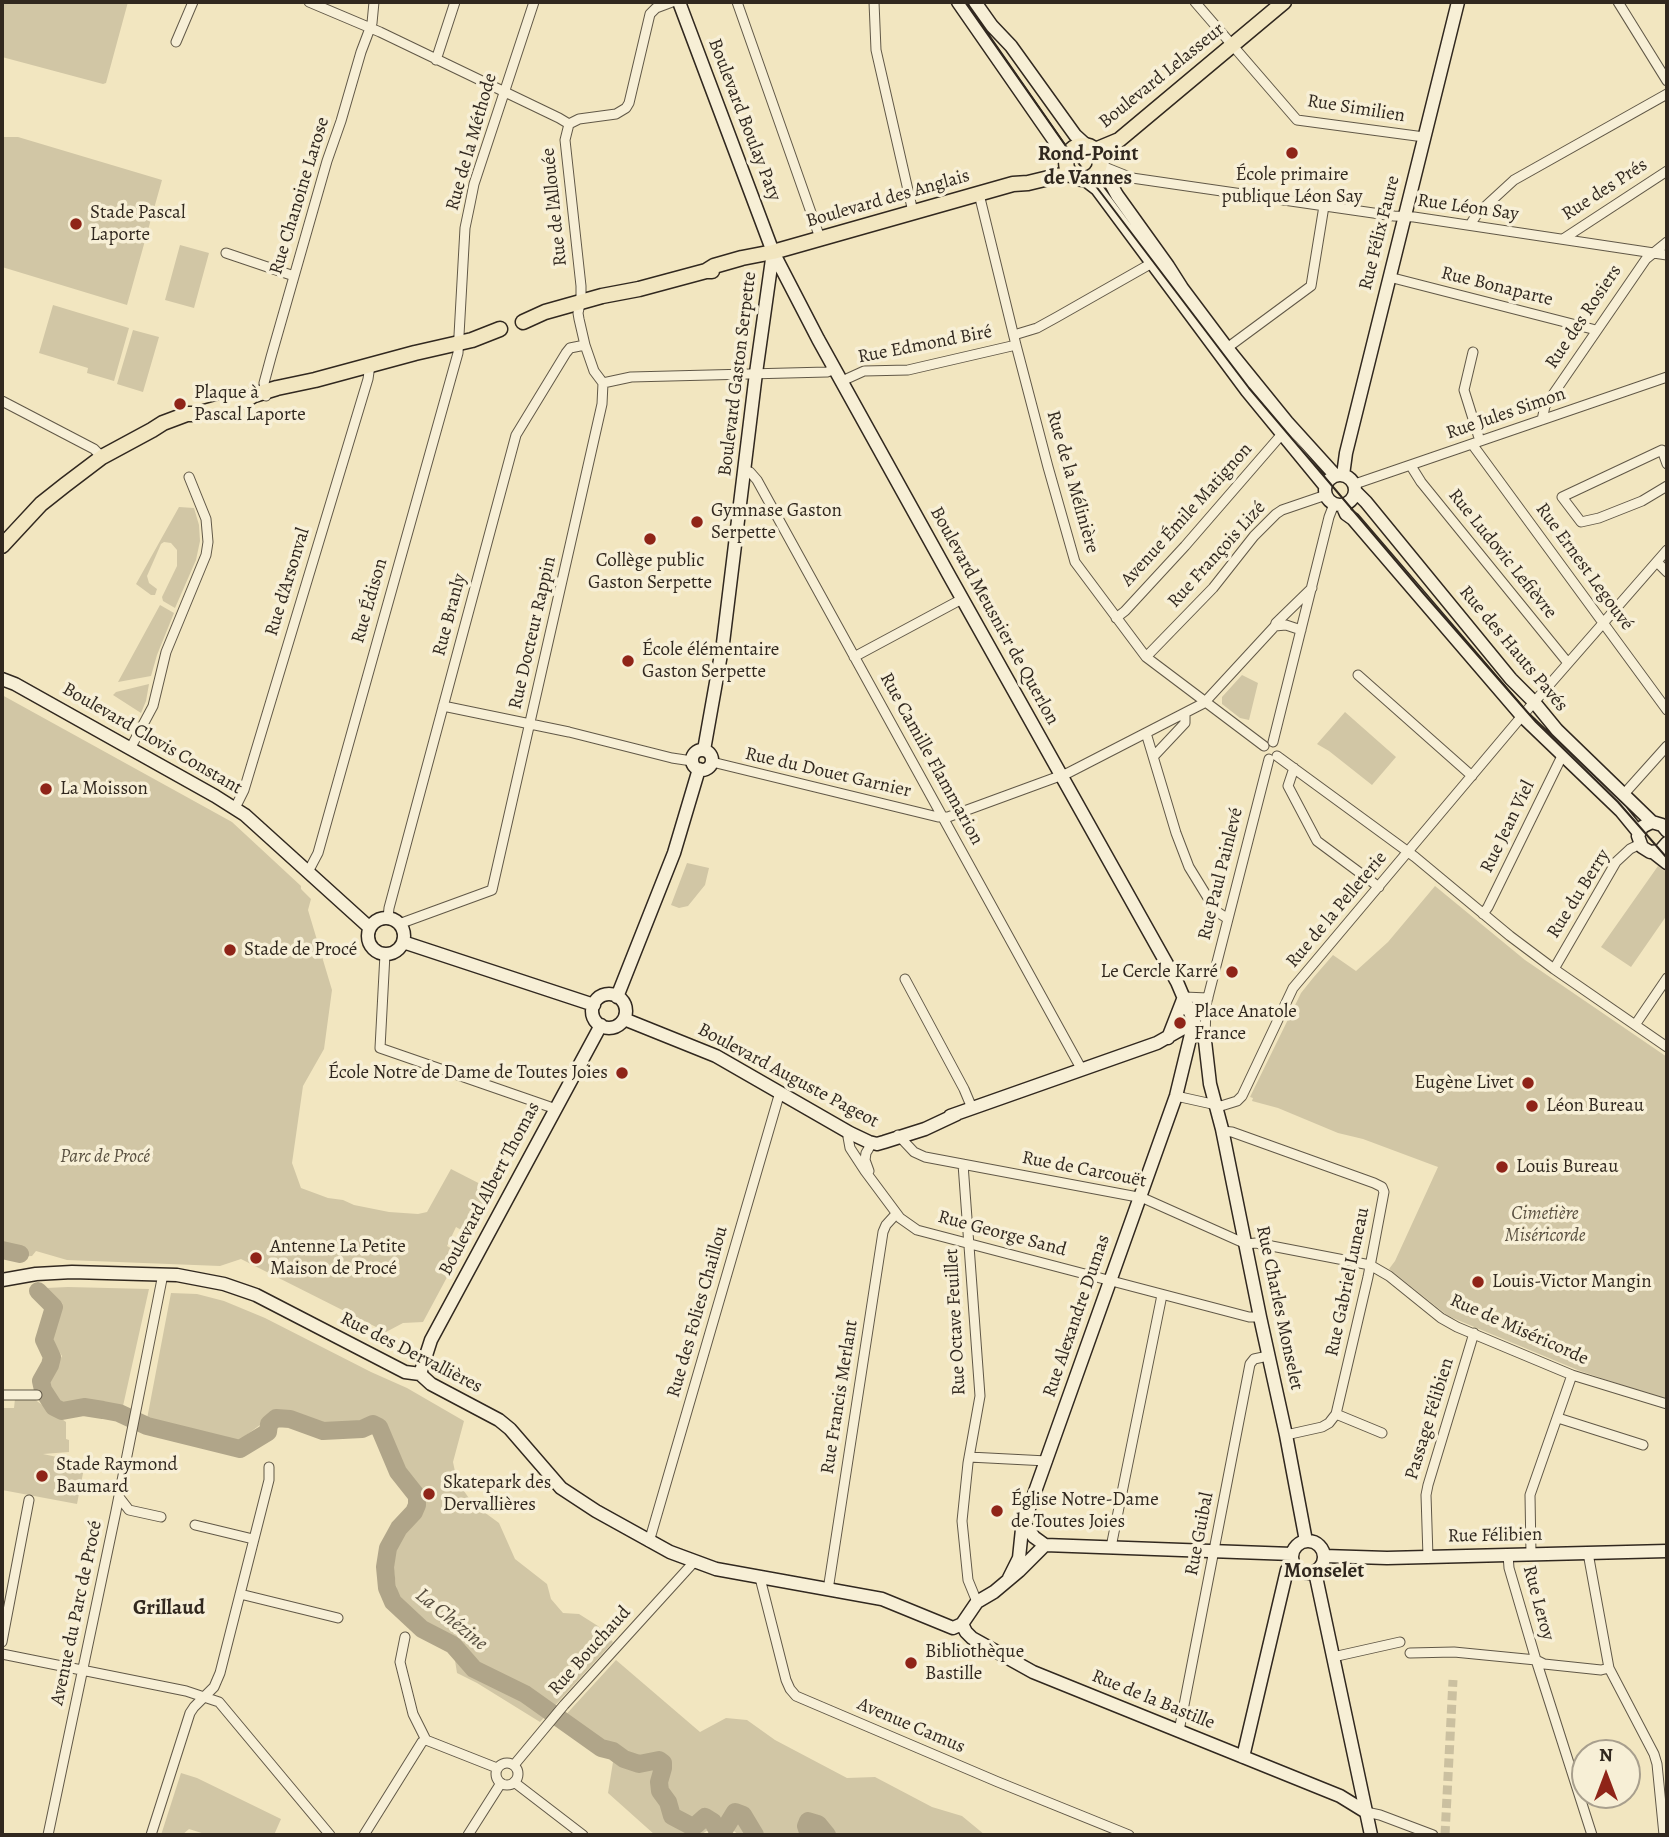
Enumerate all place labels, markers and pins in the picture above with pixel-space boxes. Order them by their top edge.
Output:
marker: École primaire publique Léon Say [1284,145,1300,161]
place label: École primaire publique Léon Say [1222,164,1362,208]
place label: Stade Pascal Laporte [90,202,186,246]
marker: Stade Pascal Laporte [68,216,84,232]
place label: Plaque à Pascal Laporte [194,382,306,426]
marker: Plaque à Pascal Laporte [172,396,188,412]
place label: Gymnase Gaston Serpette [711,500,842,544]
marker: Gymnase Gaston Serpette [689,514,705,530]
marker: Collège public Gaston Serpette [642,531,658,547]
place label: Collège public Gaston Serpette [588,550,712,594]
place label: École élémentaire Gaston Serpette [642,639,779,683]
marker: École élémentaire Gaston Serpette [620,653,636,669]
place label: La Moisson [60,778,148,800]
marker: La Moisson [38,781,54,797]
place label: Stade de Procé [244,939,357,961]
marker: Stade de Procé [222,942,238,958]
place label: Le Cercle Karré [1101,961,1218,983]
marker: Le Cercle Karré [1224,964,1240,980]
place label: Place Anatole France [1194,1001,1297,1045]
marker: Place Anatole France [1172,1015,1188,1031]
place label: École Notre de Dame de Toutes Joies [328,1062,608,1084]
marker: École Notre de Dame de Toutes Joies [614,1065,630,1081]
place label: Eugène Livet [1414,1072,1514,1094]
marker: Eugène Livet [1520,1075,1536,1091]
place label: Léon Bureau [1546,1095,1644,1117]
marker: Léon Bureau [1524,1098,1540,1114]
place label: Louis Bureau [1516,1156,1618,1178]
marker: Louis Bureau [1494,1159,1510,1175]
place label: Antenne La Petite Maison de Procé [270,1236,406,1280]
marker: Antenne La Petite Maison de Procé [248,1250,264,1266]
place label: Louis-Victor Mangin [1492,1271,1652,1293]
marker: Louis-Victor Mangin [1470,1274,1486,1290]
place label: Stade Raymond Baumard [56,1454,178,1498]
marker: Stade Raymond Baumard [34,1468,50,1484]
place label: Skatepark des Dervallières [443,1472,551,1516]
marker: Skatepark des Dervallières [421,1486,437,1502]
place label: Église Notre-Dame de Toutes Joies [1011,1489,1159,1533]
marker: Église Notre-Dame de Toutes Joies [989,1503,1005,1519]
place label: Bibliothèque Bastille [925,1641,1024,1685]
marker: Bibliothèque Bastille [903,1655,919,1671]

